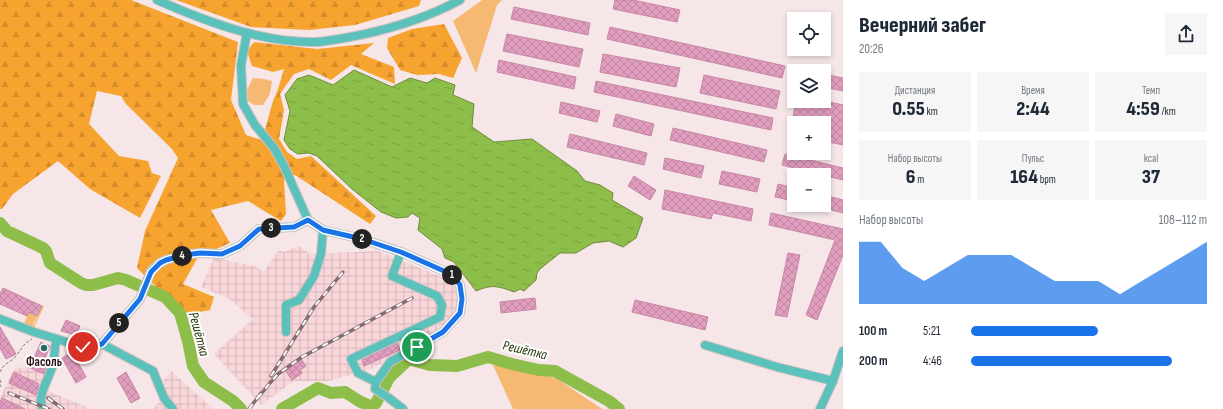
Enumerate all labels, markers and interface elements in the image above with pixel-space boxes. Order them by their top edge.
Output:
map controls [787,12,831,212]
button: locate [787,12,831,56]
text: Вечерний забег [859,12,986,39]
button: share [1165,13,1207,55]
text: 20:26 [859,41,884,57]
button: layers [787,64,831,108]
text: Дистанция [895,84,935,97]
text: Время [1021,84,1045,97]
text: Темп [1142,84,1160,97]
text: 0.55 [892,97,925,121]
text: 2:44 [1016,97,1050,121]
text: 4:59 [1126,97,1160,121]
text: km [925,105,938,118]
text: /km [1160,105,1176,118]
button: + [787,116,831,160]
text: Набор высоты [888,152,942,165]
text: Пульс [1022,152,1044,165]
text: kcal [1144,152,1158,165]
text: 6 [906,165,915,189]
text: 164 [1010,165,1038,189]
text: 37 [1142,165,1160,189]
button: − [787,168,831,212]
text: m [915,173,924,186]
text: bpm [1038,173,1056,186]
text: Набор высоты [859,212,923,228]
text: 108–112 m [1159,212,1207,228]
pin: 3 [261,218,281,238]
text: 3 [269,221,273,234]
pin: 2 [352,229,372,249]
text: 2 [360,232,364,245]
pin: 4 [172,246,192,266]
text: 4 [179,249,185,262]
pin: 1 [442,265,462,285]
text: 1 [450,268,454,281]
water label: Решётка [185,310,213,358]
pin: 5 [109,313,129,333]
text: 5 [117,316,121,329]
text: 100 m [859,323,887,339]
text: 5:21 [923,323,941,339]
pin [66,330,100,364]
pin [400,330,434,364]
icon: check [72,336,94,358]
icon: arrive [406,336,428,358]
water label: Решётка [501,337,549,363]
marker: Фасоль [39,343,49,353]
text: 200 m [859,353,888,369]
text: 4:46 [923,353,942,369]
place label: Фасоль [26,354,62,370]

